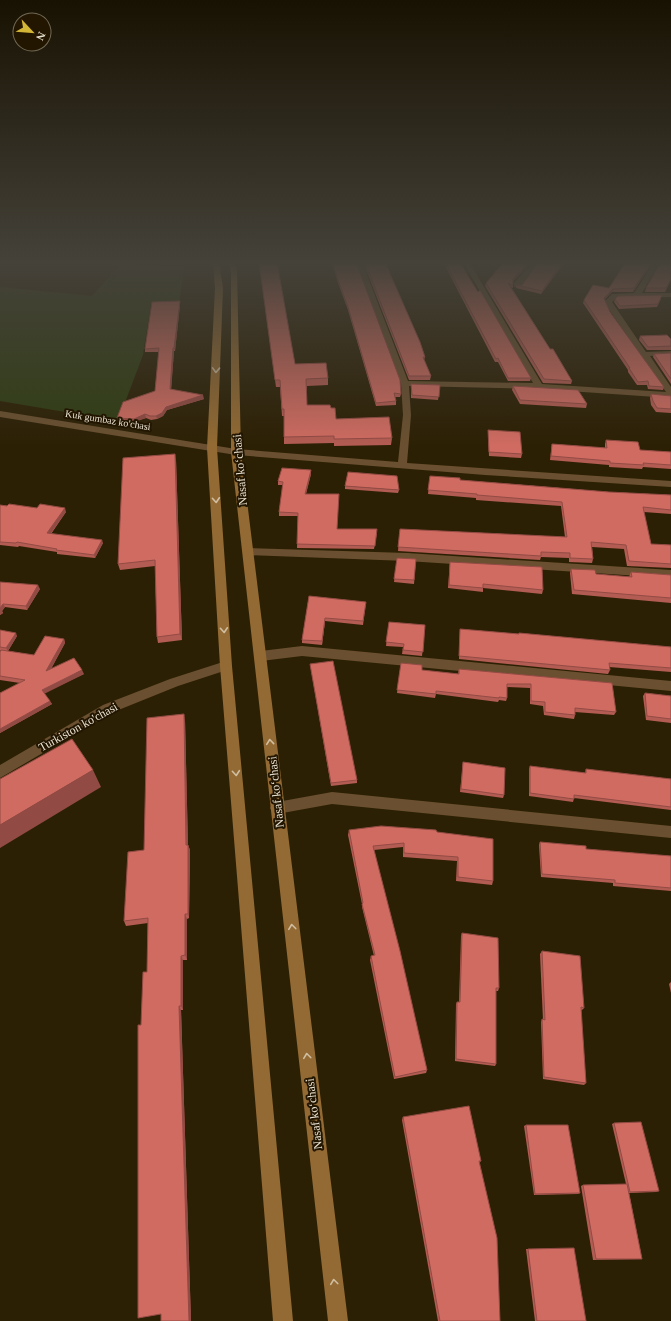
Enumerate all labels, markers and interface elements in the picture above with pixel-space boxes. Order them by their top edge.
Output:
north arrow [12,12,52,52]
text: N [34,30,48,43]
one-way arrow [211,367,220,373]
street label: Kuk gumbaz ko'chasi [65,408,152,432]
street label: Nasaf ko‘chasi [230,433,250,506]
one-way arrow [211,497,220,503]
one-way arrow [220,627,228,633]
street label: Turkiston ko'chasi [36,699,120,754]
one-way arrow [266,739,275,745]
street label: Nasaf ko‘chasi [265,755,287,828]
one-way arrow [231,770,240,776]
one-way arrow [287,924,296,930]
one-way arrow [303,1053,312,1059]
street label: Nasaf ko‘chasi [303,1077,325,1150]
one-way arrow [329,1279,338,1285]

